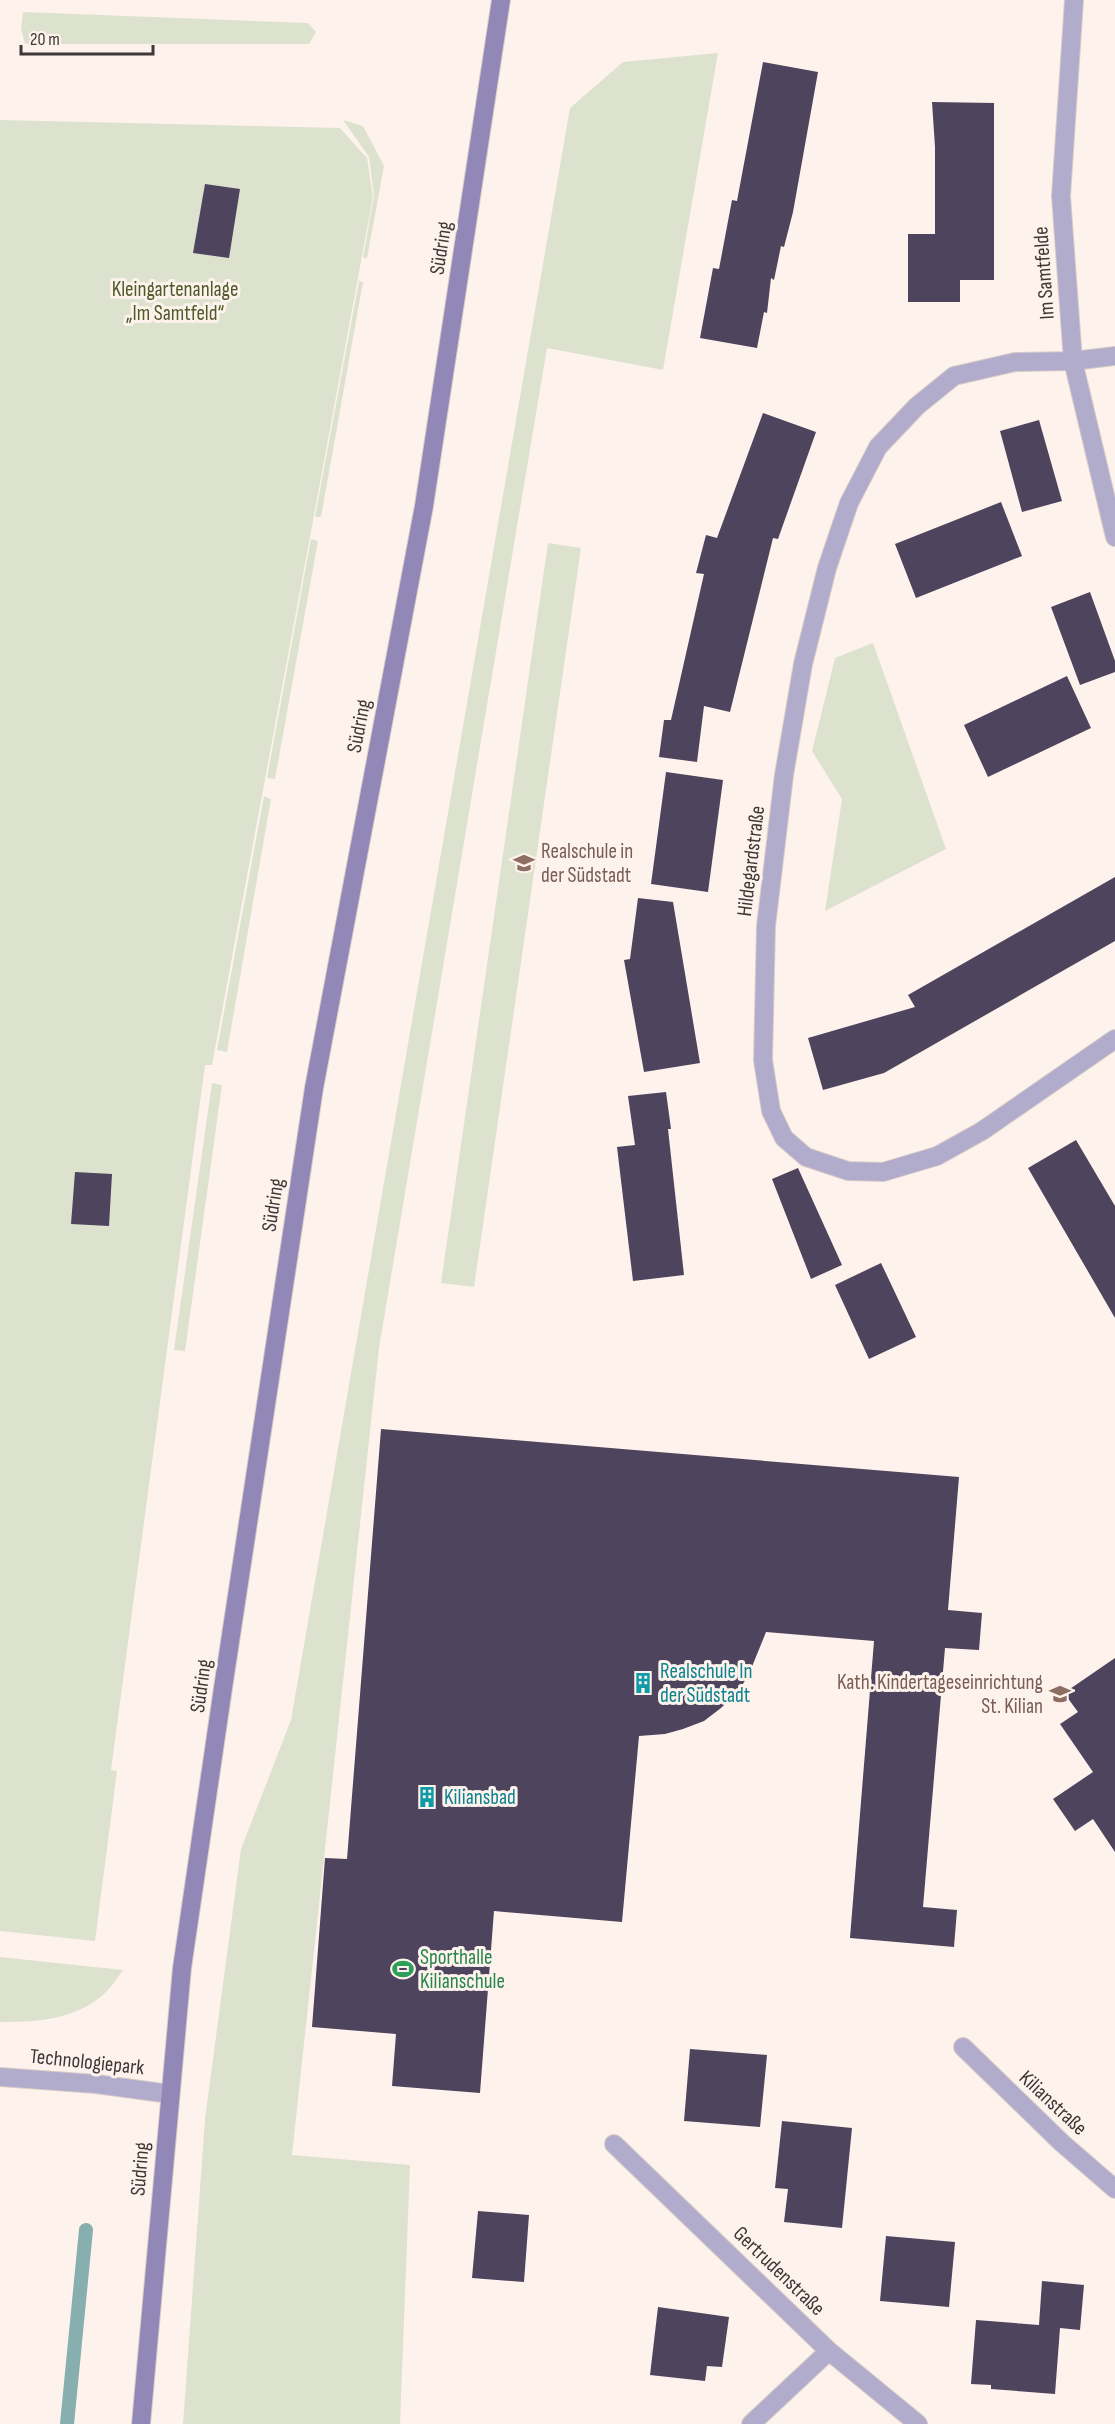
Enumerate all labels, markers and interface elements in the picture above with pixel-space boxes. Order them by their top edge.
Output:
scale bar [21,18,153,56]
text: 20 m [30,29,60,50]
street label: Südring [424,219,458,277]
street label: Im Samtfelde [1028,226,1060,320]
park label: Kleingartenanlage „Im Samtfeld“ [112,277,238,326]
street label: Südring [342,697,376,755]
street label: Hildegardstraße [732,804,770,918]
place label: Realschule in der Südstadt [541,839,633,888]
school or university icon: Realschule in der Südstadt [512,851,536,875]
street label: Südring [256,1176,290,1234]
street label: Südring [185,1658,217,1714]
place label: Realschule In der Südstadt [660,1659,753,1708]
place label: Kath. Kindertageseinrichtung St. Kilian [837,1670,1043,1719]
building icon: Realschule In der Südstadt [631,1671,655,1695]
school or university icon: Kath. Kindertageseinrichtung St. Kilian [1048,1682,1072,1706]
building icon: Kiliansbad [415,1785,439,1809]
place label: Kiliansbad [444,1785,516,1810]
place label: Sporthalle Kilianschule [420,1945,505,1994]
sports icon: Sporthalle Kilianschule [391,1957,415,1981]
street label: Technologiepark [29,2044,145,2080]
street label: Kilianstraße [1014,2065,1092,2141]
street label: Südring [125,2141,155,2197]
street label: Gertrudenstraße [728,2221,830,2321]

